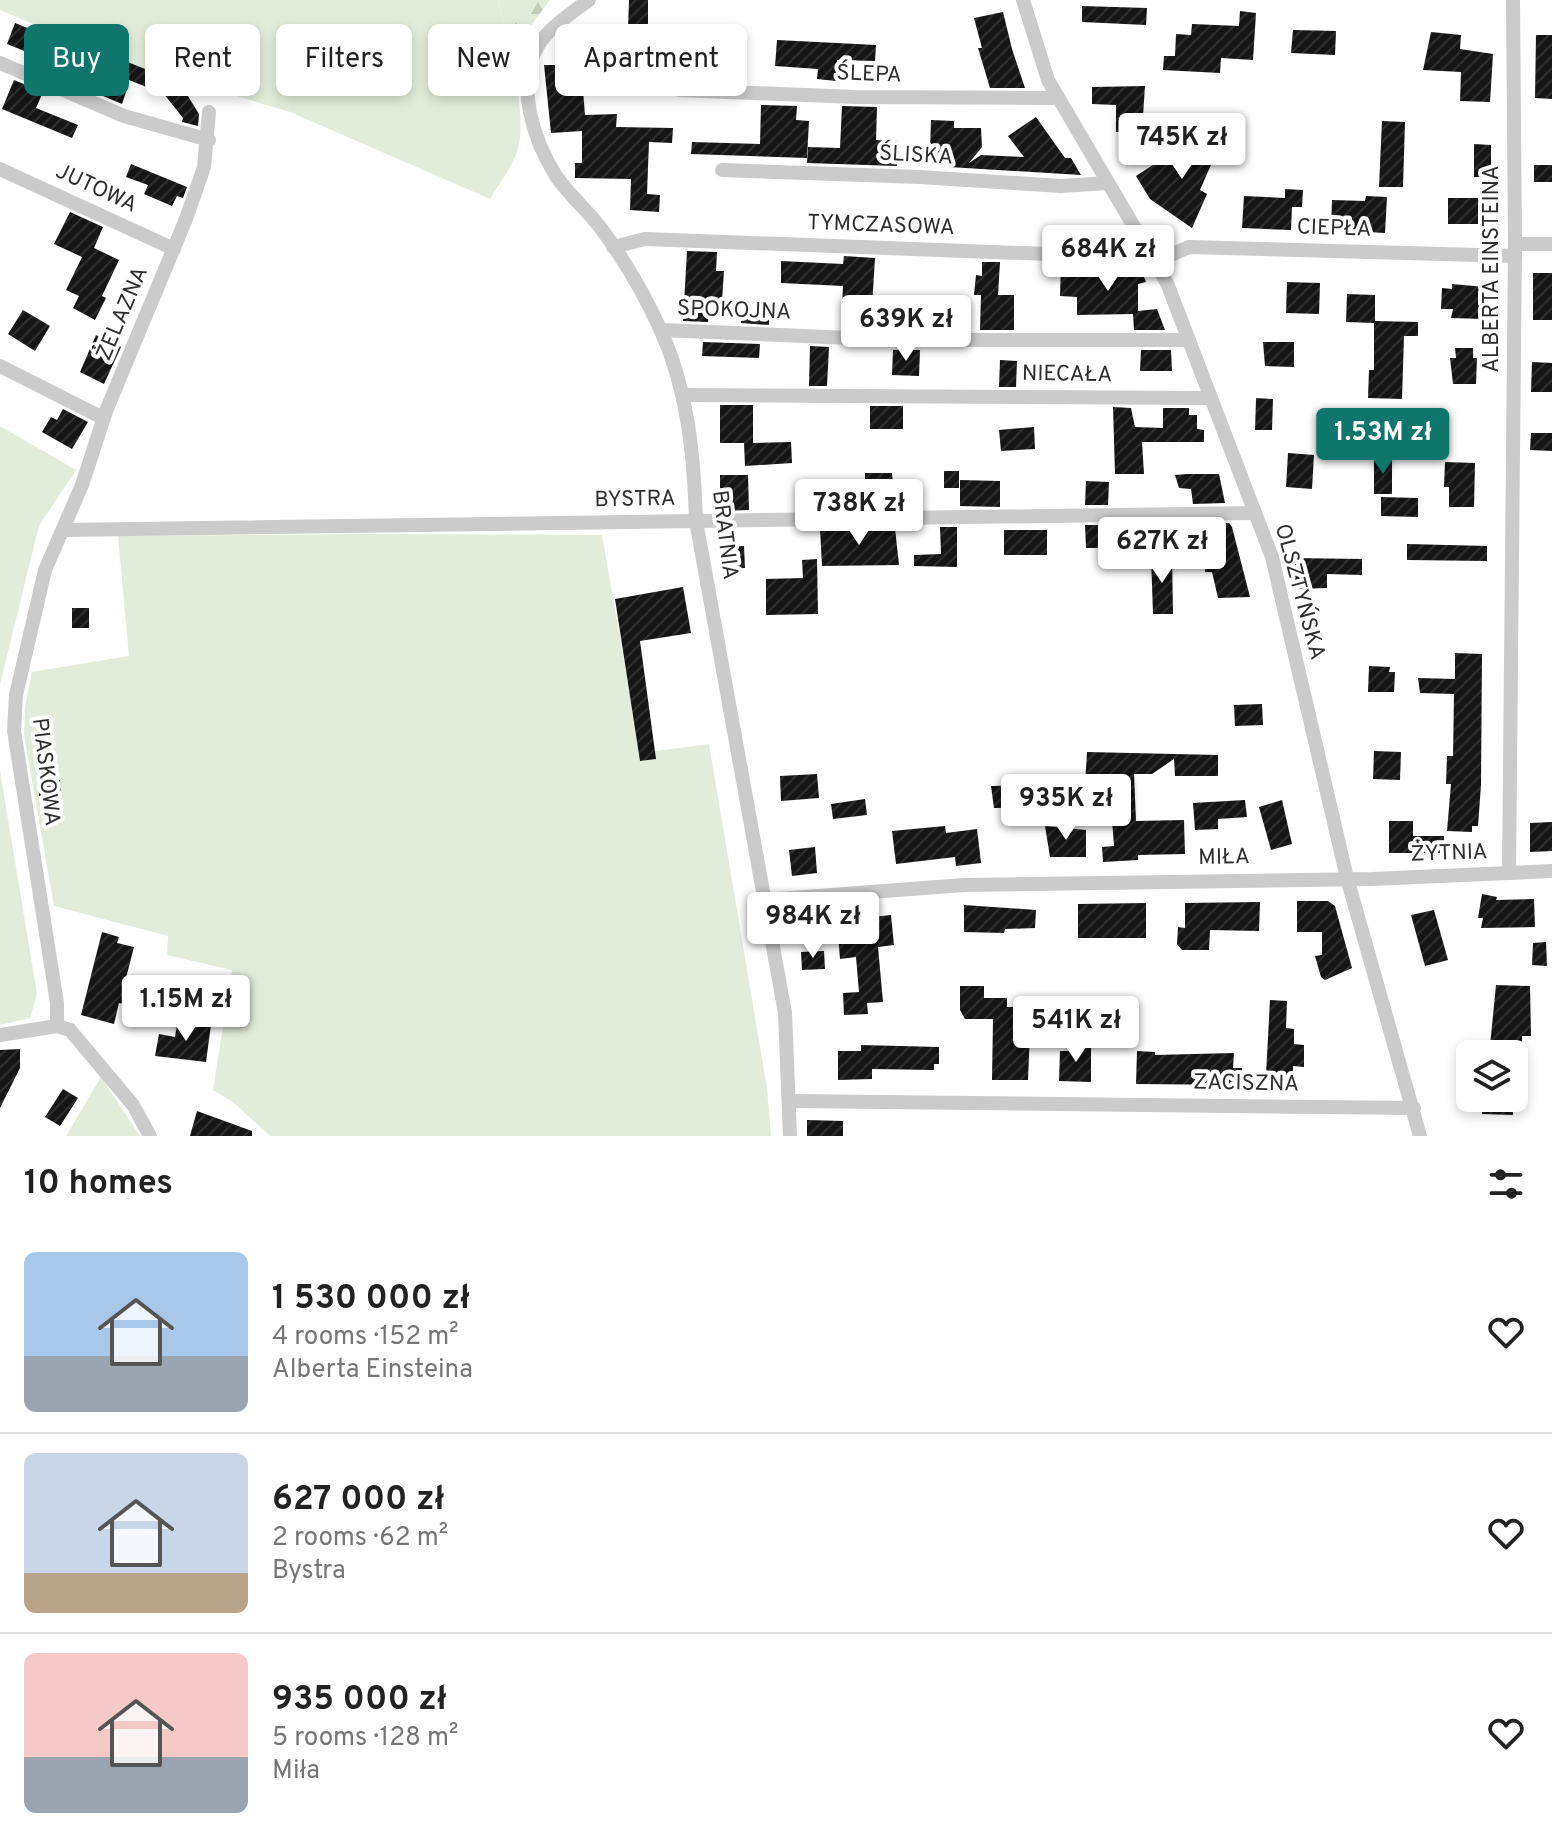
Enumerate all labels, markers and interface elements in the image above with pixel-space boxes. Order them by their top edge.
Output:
chip: Buy [24,24,129,96]
chip: Rent [145,24,260,96]
chip: Filters [276,24,412,96]
chip: New [428,24,539,96]
chip: Apartment [555,24,747,96]
street label: ŚLEPA [836,57,902,90]
pin: 745K zł [1108,113,1256,181]
text: 745K zł [1136,122,1228,155]
street label: ŚLISKA [878,138,954,171]
street label: JUTOWA [51,158,141,220]
street label: ALBERTA EINSTEINA [1479,165,1506,373]
street label: TYMCZASOWA [807,210,955,242]
street label: CIEPŁA [1296,214,1372,244]
pin: 684K zł [1034,225,1182,293]
text: 684K zł [1060,234,1156,267]
street label: ŻELAZNA [89,262,155,365]
pin: 639K zł [832,295,980,363]
street label: SPOKOJNA [676,296,792,326]
text: 639K zł [859,304,953,337]
street label: NIECAŁA [1022,361,1112,389]
pin: 1.53M zł [1300,408,1466,476]
text: 1.53M zł [1334,417,1432,450]
pin: 738K zł [785,479,933,547]
street label: BYSTRA [594,486,676,514]
text: 738K zł [813,488,905,521]
street label: BRATNIA [705,489,743,581]
pin: 627K zł [1088,517,1236,585]
street label: OLSZTYŃSKA [1268,521,1332,663]
text: 627K zł [1116,526,1208,559]
street label: PIASKOWA [25,716,65,828]
pin: 935K zł [992,774,1140,842]
text: 935K zł [1019,783,1113,816]
street label: ŻYTNIA [1410,837,1488,869]
street label: MIŁA [1198,844,1250,872]
pin: 984K zł [739,892,887,960]
text: 984K zł [765,901,861,934]
pin: 1.15M zł [103,975,269,1043]
text: 1.15M zł [140,984,232,1017]
pin: 541K zł [1002,996,1150,1064]
text: 541K zł [1031,1005,1121,1038]
map controls [1456,1040,1528,1112]
button: layers [1456,1040,1528,1112]
street label: ZACISZNA [1193,1070,1299,1098]
icon: filters [1484,1162,1528,1206]
text: 10 homes [24,1163,173,1206]
text: 1 530 000 zł [272,1278,470,1321]
icon: home [88,1284,184,1380]
icon: heart [1484,1310,1528,1354]
text: 4 rooms · 152 m² [272,1321,459,1354]
text: Alberta Einsteina [272,1354,473,1387]
text: 627 000 zł [272,1479,444,1522]
icon: home [88,1485,184,1581]
icon: heart [1484,1511,1528,1555]
text: 2 rooms · 62 m² [272,1522,448,1555]
text: Bystra [272,1555,346,1588]
text: 935 000 zł [272,1679,447,1722]
icon: home [88,1685,184,1781]
icon: heart [1484,1711,1528,1755]
text: 5 rooms · 128 m² [272,1722,459,1755]
text: Miła [272,1755,320,1788]

